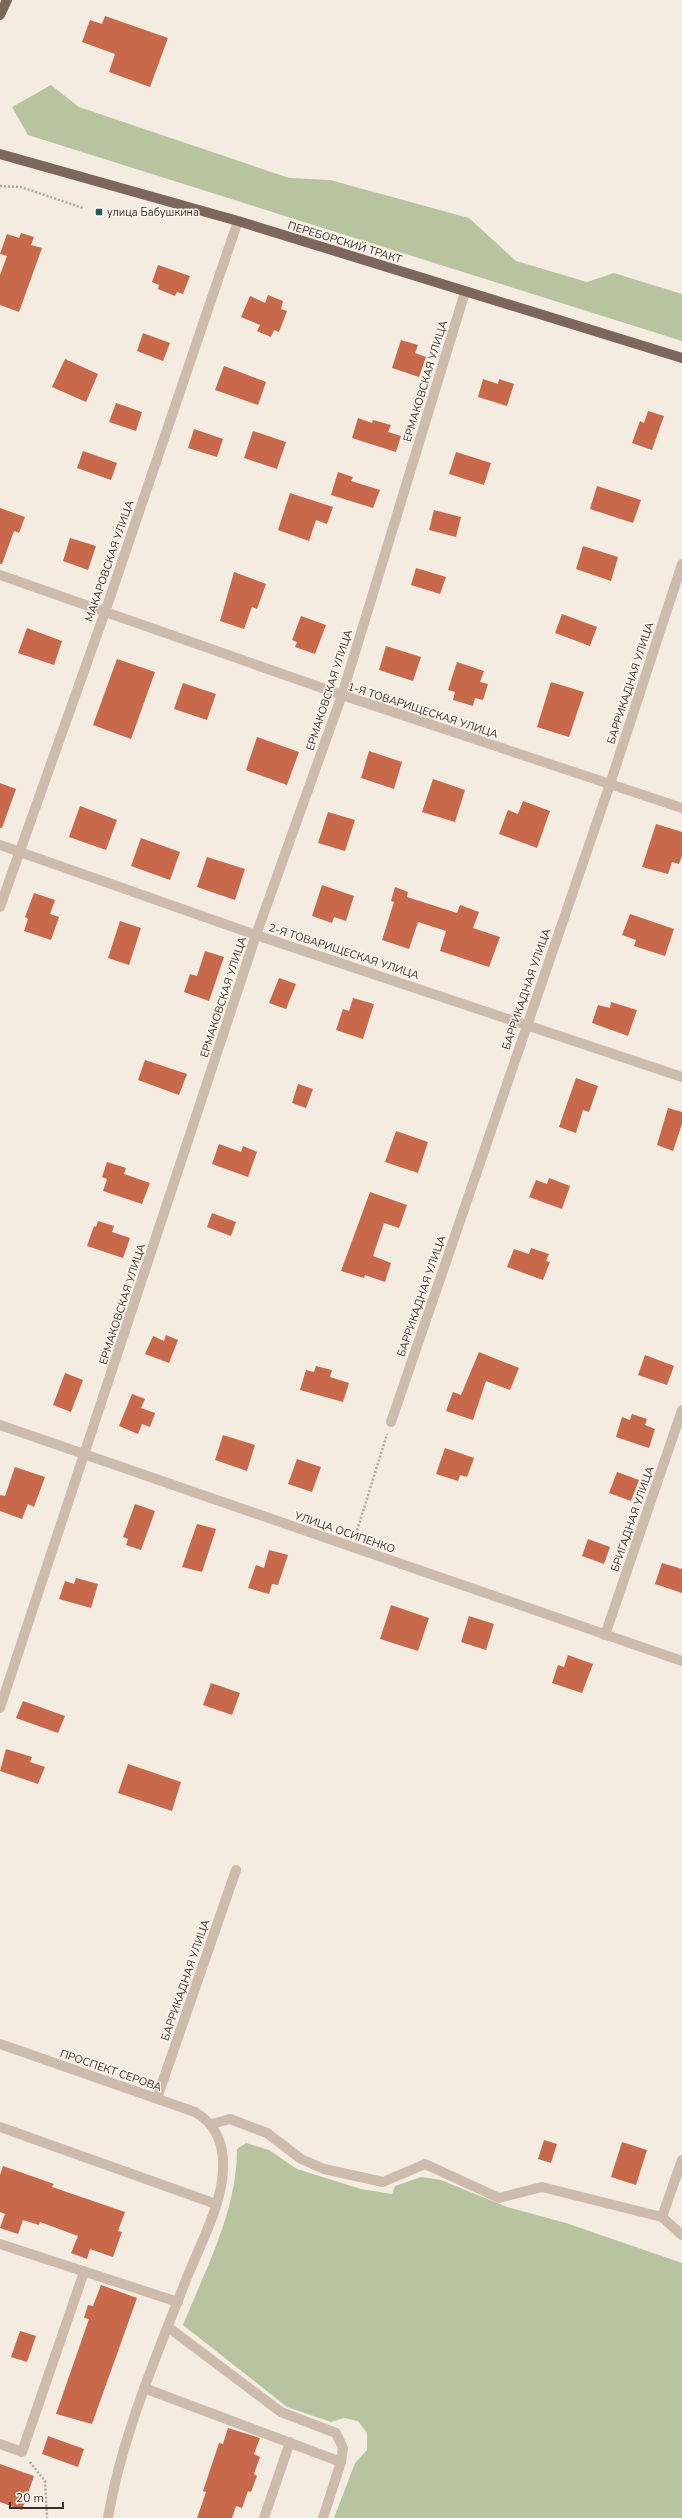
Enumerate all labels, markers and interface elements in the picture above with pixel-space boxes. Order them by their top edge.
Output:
place label: улица Бабушкина [107,205,199,220]
marker: улица Бабушкина [94,207,104,217]
street label: ПЕРЕБОРСКИЙ ТРАКТ [286,218,404,267]
street label: ЕРМАКОВСКАЯ УЛИЦА [400,319,451,444]
street label: МАКАРОВСКАЯ УЛИЦА [82,498,137,624]
street label: БАРРИКАДНАЯ УЛИЦА [604,620,657,746]
street label: ЕРМАКОВСКАЯ УЛИЦА [303,628,356,752]
street label: 1-Я ТОВАРИЩЕСКАЯ УЛИЦА [346,679,500,742]
street label: 2-Я ТОВАРИЩЕСКАЯ УЛИЦА [267,920,421,983]
street label: БАРРИКАДНАЯ УЛИЦА [499,926,554,1052]
street label: ЕРМАКОВСКАЯ УЛИЦА [197,935,250,1059]
street label: БАРРИКАДНАЯ УЛИЦА [394,1233,449,1359]
street label: ЕРМАКОВСКАЯ УЛИЦА [96,1242,149,1366]
street label: БРИГАДНАЯ УЛИЦА [607,1464,658,1574]
street label: УЛИЦА ОСИПЕНКО [292,1508,397,1557]
street label: БАРРИКАДНАЯ УЛИЦА [158,1917,213,2043]
street label: ПРОСПЕКТ СЕРОВА [58,2046,164,2095]
scale bar [10,2484,63,2510]
text: 20 m [16,2490,44,2506]

